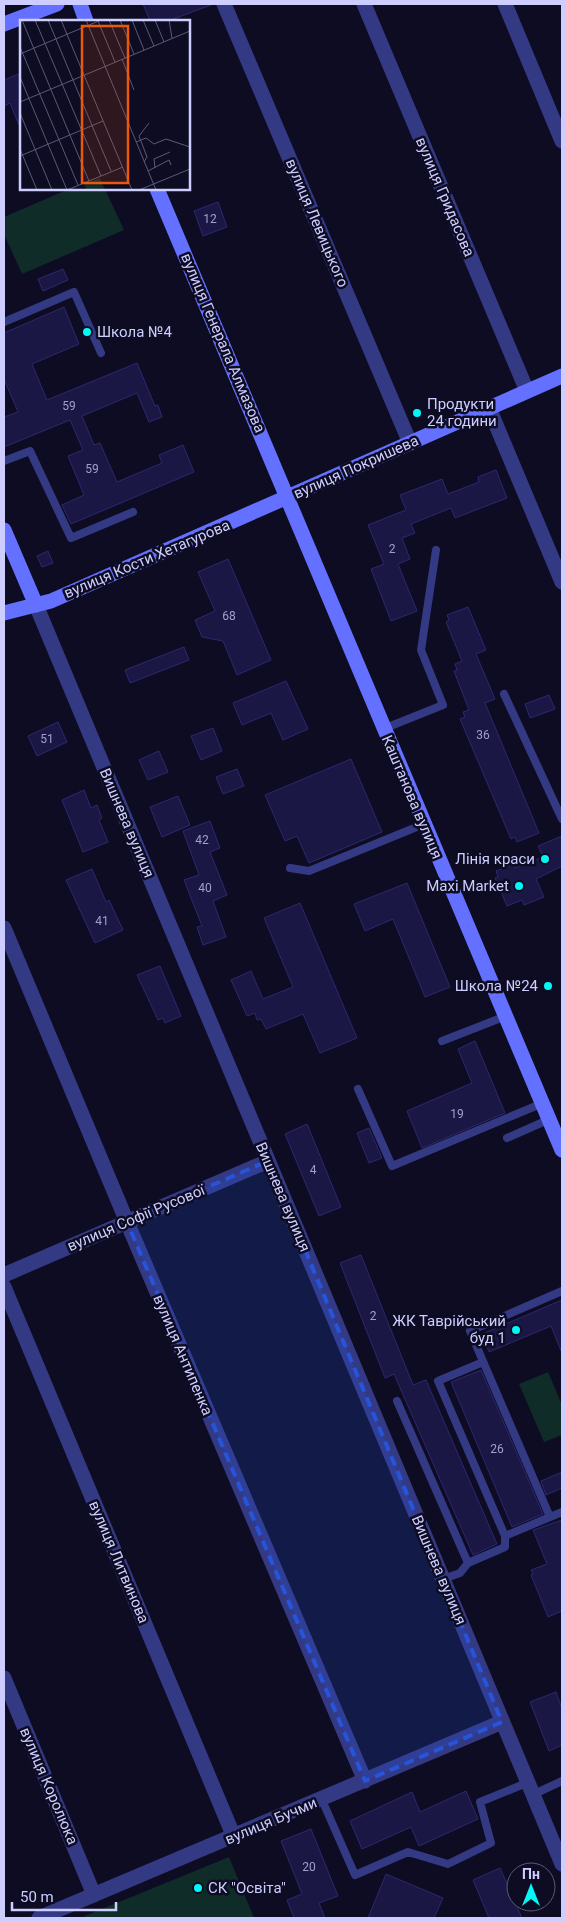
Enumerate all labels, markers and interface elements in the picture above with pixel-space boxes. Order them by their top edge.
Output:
inset map [20,20,190,190]
street label: вулиця Гридасова [412,135,478,259]
street label: вулиця Левицького [282,156,352,290]
house number: 12 [203,212,217,226]
street label: вулиця Генерала Алмазова [177,251,269,435]
place label: Школа №4 [97,323,172,341]
marker: Школа №4 [81,326,93,338]
place label: Продукти 24 години [427,395,497,430]
house number: 59 [62,399,76,413]
marker: Продукти 24 години [411,407,423,419]
street label: вулиця Покришева [291,431,421,503]
house number: 59 [85,462,99,476]
street label: вулиця Кости Хетагурова [61,516,233,602]
house number: 2 [389,542,396,556]
house number: 68 [222,609,236,623]
house number: 36 [476,728,490,742]
house number: 51 [40,732,54,746]
street label: Каштанова вулиця [378,732,446,862]
street label: Вишнева вулиця [96,766,158,880]
house number: 42 [195,833,209,847]
place label: Лінія краси [455,850,535,868]
marker: Лінія краси [539,853,551,865]
place label: Maxi Market [426,877,509,895]
marker: Maxi Market [513,880,525,892]
house number: 40 [198,881,212,895]
house number: 41 [95,914,109,928]
place label: Школа №24 [455,977,539,995]
marker: Школа №24 [542,980,554,992]
house number: 19 [450,1107,464,1121]
street label: Вишнева вулиця [252,1140,314,1254]
house number: 4 [310,1163,317,1177]
street label: вулиця Софії Русової [65,1180,209,1255]
street label: вулиця Антипенка [149,1292,217,1418]
house number: 2 [370,1309,377,1323]
place label: ЖК Таврійський буд 1 [392,1312,506,1347]
marker: ЖК Таврійський буд 1 [510,1324,522,1336]
house number: 26 [490,1442,504,1456]
street label: вулиця Литвинова [85,1498,153,1626]
street label: Вишнева вулиця [408,1513,470,1627]
street label: вулиця Королюка [16,1725,82,1847]
street label: вулиця Бучми [222,1794,320,1848]
house number: 20 [302,1860,316,1874]
north arrow [506,1862,556,1912]
text: Пн [522,1866,540,1882]
place label: СК "Освіта" [208,1879,286,1897]
scale bar [12,1880,116,1912]
marker: СК "Освіта" [192,1882,204,1894]
text: 50 m [20,1888,54,1906]

